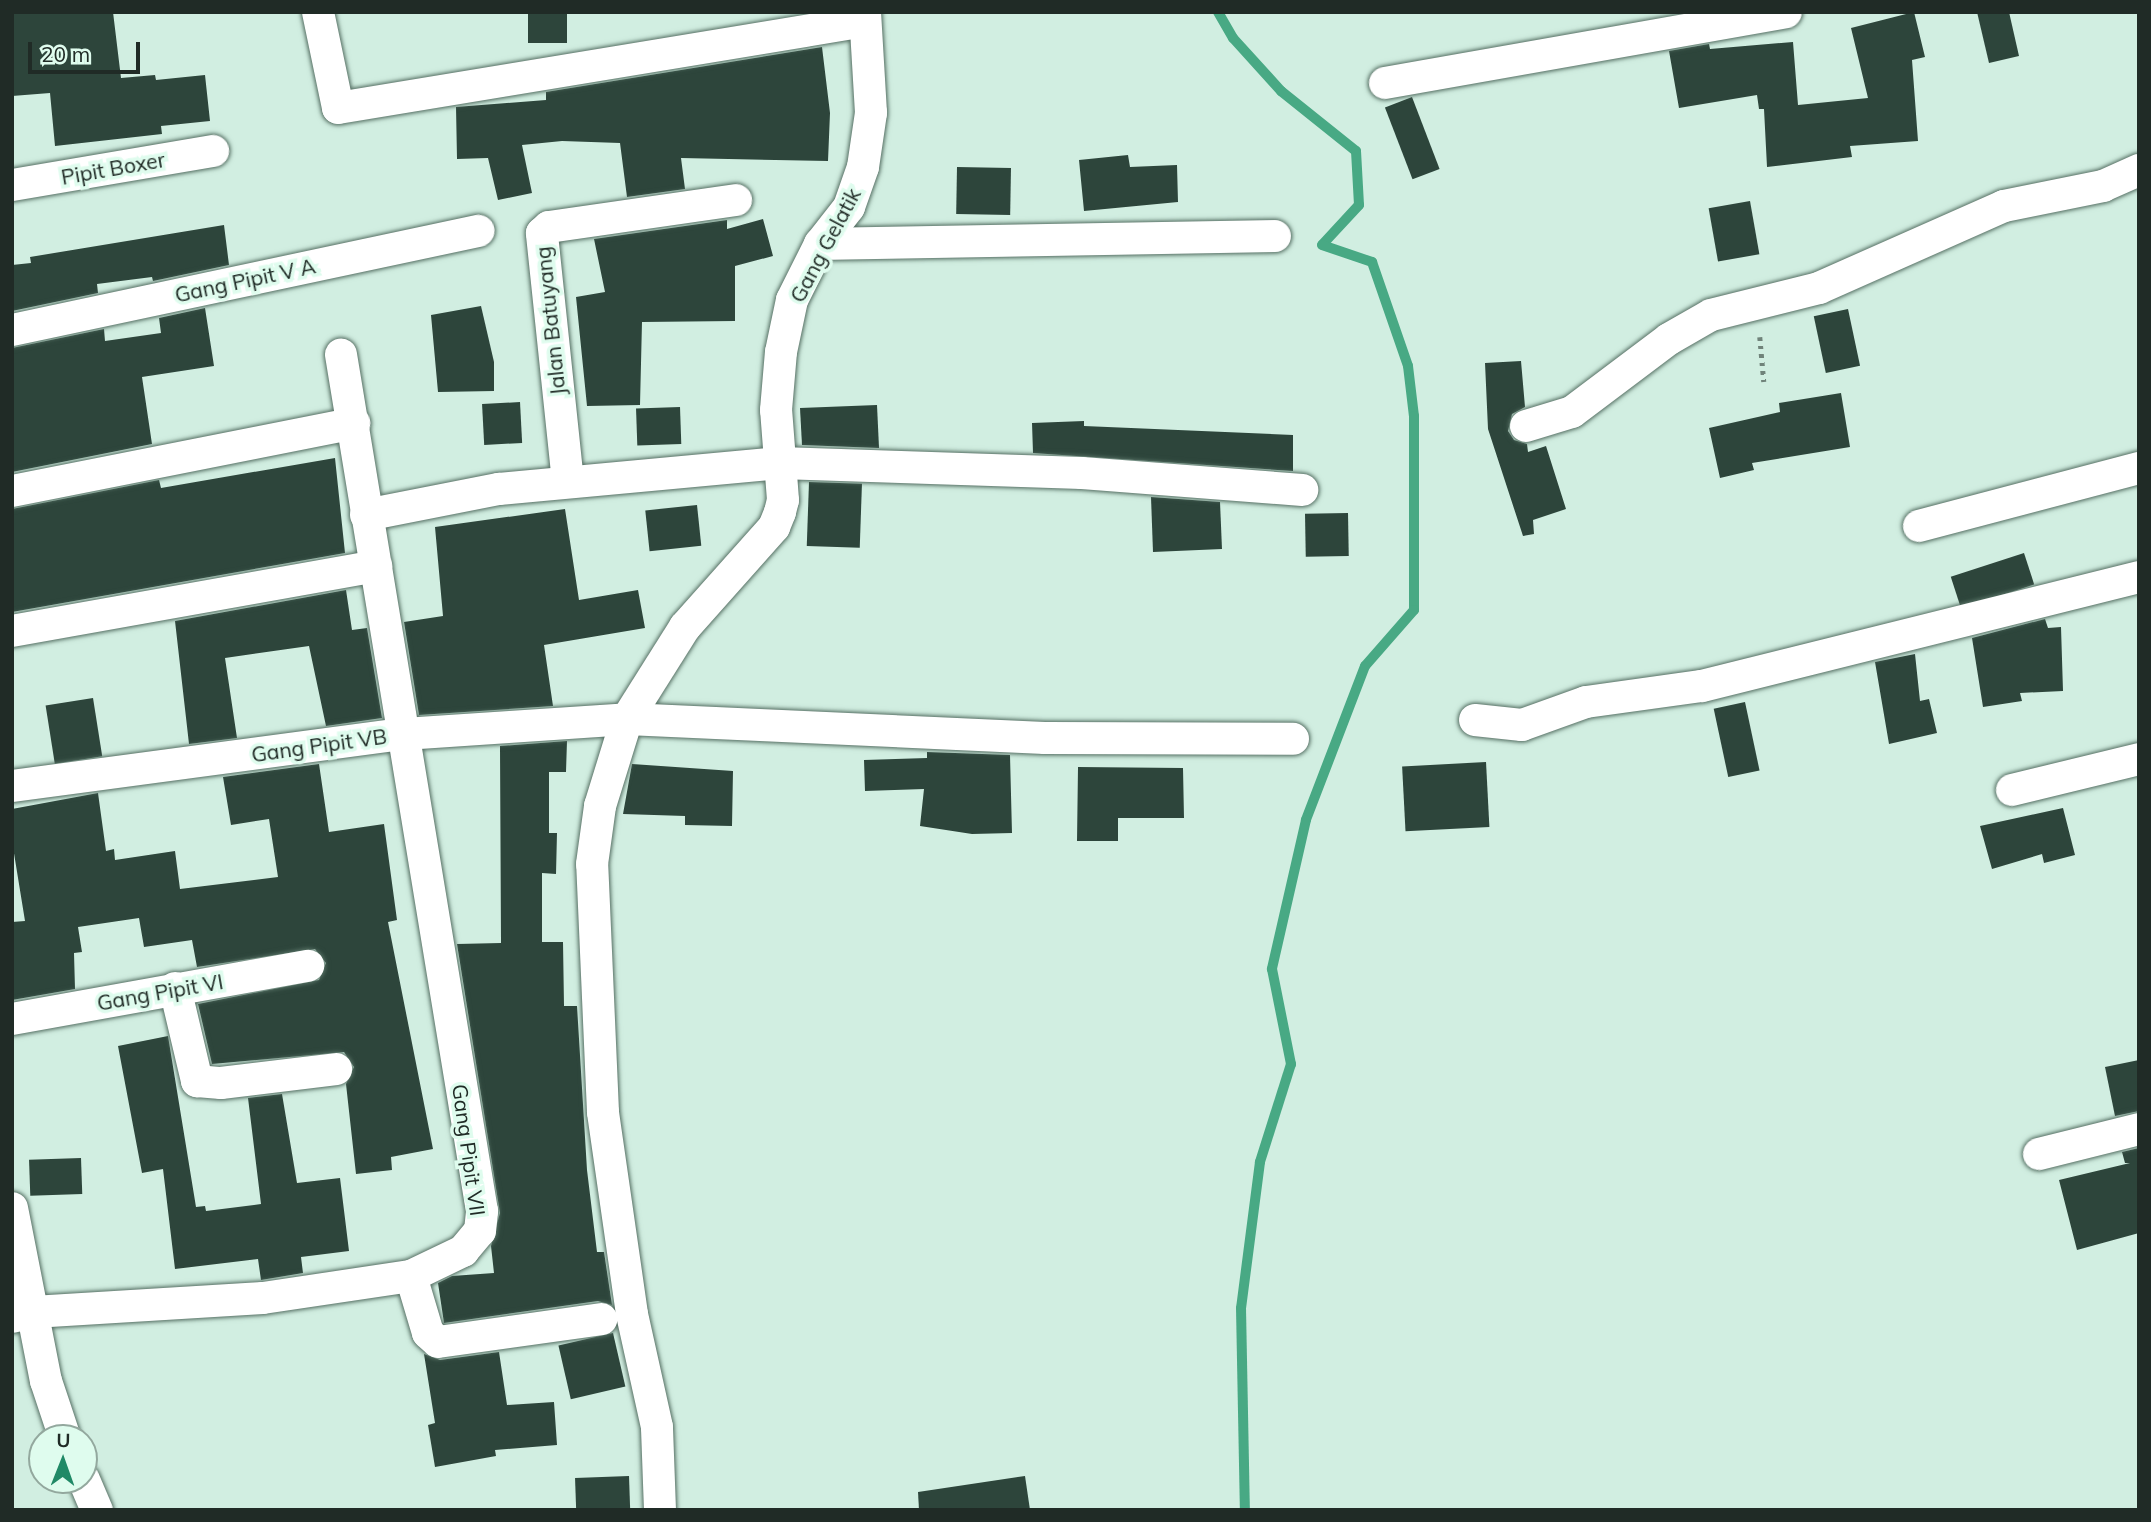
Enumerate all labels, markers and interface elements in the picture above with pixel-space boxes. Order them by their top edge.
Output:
scale bar [32,28,144,72]
text: 20 m [41,41,90,67]
street label: Pipit Boxer [59,146,167,190]
street label: Gang Gelatik [784,183,866,307]
street label: Jalan Batuyang [530,245,570,397]
street label: Gang Pipit V A [172,253,318,307]
street label: Gang Pipit VB [250,723,388,767]
street label: Gang Pipit VI [95,969,225,1015]
street label: Gang Pipit VII [447,1082,491,1218]
north arrow [28,1424,98,1494]
text: U [56,1428,71,1452]

